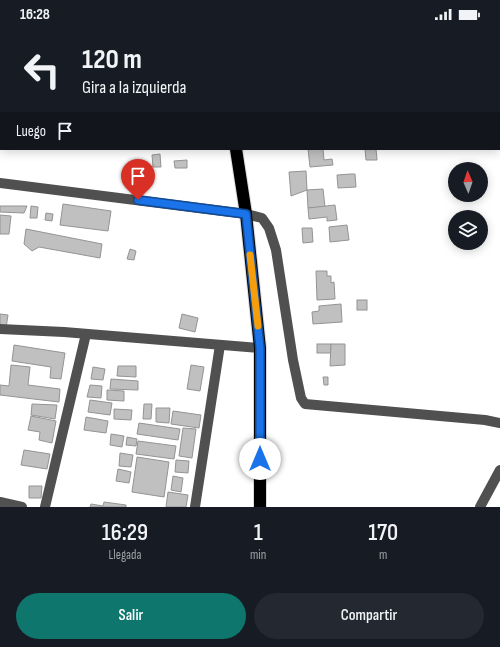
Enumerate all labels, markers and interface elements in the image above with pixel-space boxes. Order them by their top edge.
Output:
text: 16:28 [20,5,50,24]
text: 120 m [82,43,142,76]
icon: left [16,44,68,96]
text: Gira a la izquierda [82,77,186,98]
icon: arrive [54,120,76,142]
text: Luego [16,122,46,141]
pin [121,159,155,200]
north arrow [448,162,488,202]
map controls [448,162,488,250]
icon: arrive [127,165,149,187]
button: layers [448,210,488,250]
position arrow [239,438,281,480]
text: 16:29 [102,518,148,547]
text: 1 [254,518,263,547]
text: 170 [368,518,398,547]
text: Llegada [109,547,141,563]
text: min [250,547,266,563]
text: m [379,547,387,563]
button: Salir [16,593,246,639]
button: Compartir [254,593,484,639]

